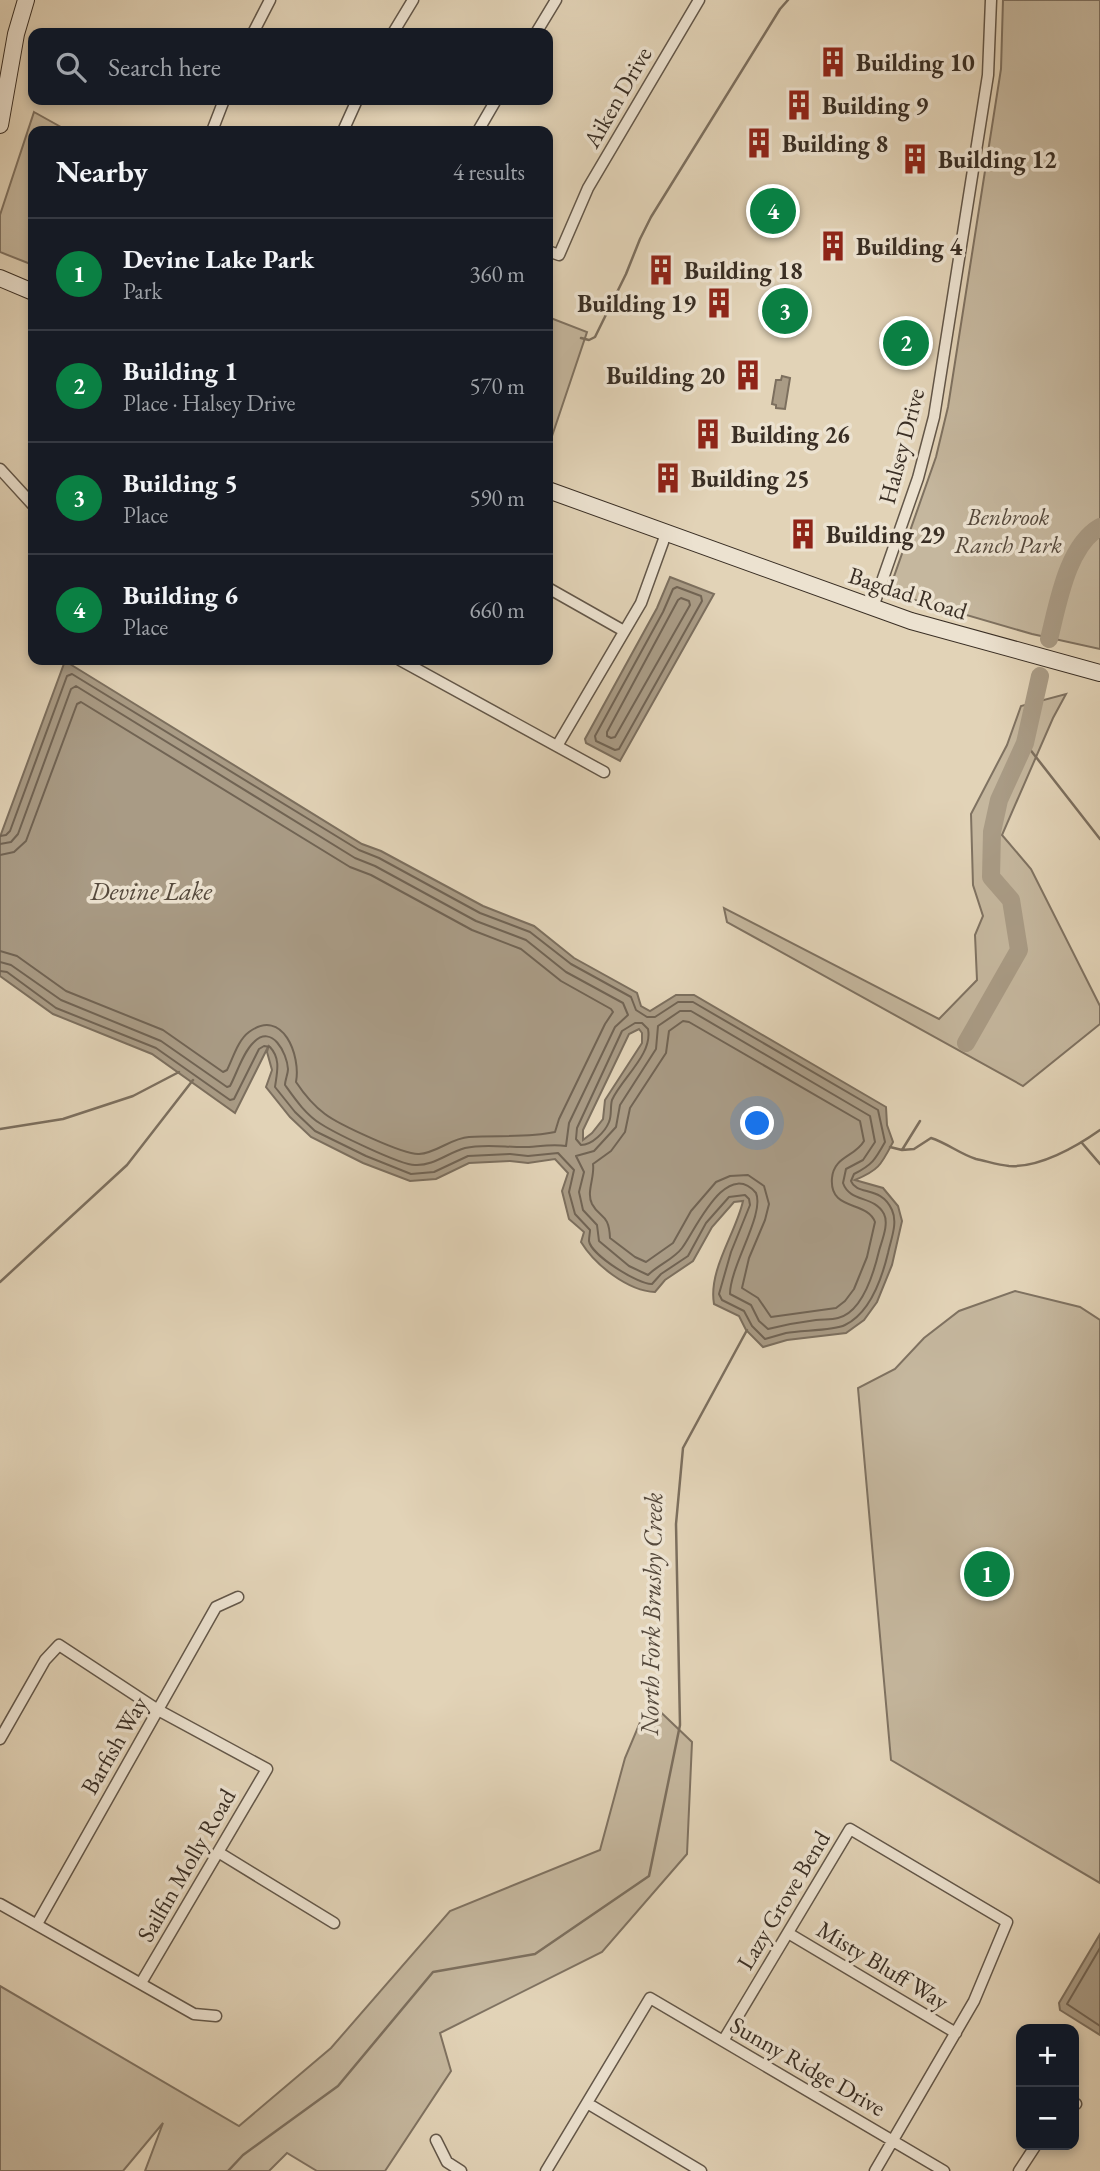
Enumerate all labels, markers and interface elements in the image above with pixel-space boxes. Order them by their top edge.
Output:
search box [28,28,553,105]
street label: Aiken Drive [575,41,658,154]
building icon: Building 10 [816,45,850,79]
place label: Building 10 [856,47,975,79]
icon: search [52,48,90,86]
text: Search here [108,50,221,84]
building icon: Building 9 [782,88,816,122]
place label: Building 9 [822,90,928,122]
building icon: Building 8 [742,126,776,160]
place label: Building 8 [782,128,888,160]
building icon: Building 12 [898,142,932,176]
place label: Building 12 [938,144,1057,176]
text: Nearby [56,152,148,191]
text: 4 results [453,157,525,187]
pin: 4 [750,185,796,237]
building icon: Building 4 [816,229,850,263]
place label: Building 4 [856,231,962,263]
text: Devine Lake Park [123,242,314,276]
building icon: Building 18 [644,253,678,287]
place label: Building 18 [684,255,803,287]
text: 1 [73,259,85,289]
text: 360 m [469,259,525,289]
text: Park [123,276,162,306]
pin: 3 [762,285,808,337]
building icon: Building 19 [702,286,736,320]
place label: Building 19 [577,288,696,320]
pin: 2 [883,317,929,369]
text: Building 1 [123,354,238,388]
building icon: Building 20 [731,358,765,392]
place label: Building 20 [606,360,725,392]
text: 2 [73,371,85,401]
text: 570 m [469,371,525,401]
street label: Halsey Drive [871,385,931,507]
text: Place · Halsey Drive [123,388,296,418]
building icon: Building 26 [691,417,725,451]
place label: Building 26 [731,419,850,451]
building icon: Building 25 [651,461,685,495]
place label: Building 25 [691,463,810,495]
text: Building 5 [123,466,238,500]
text: 3 [73,483,85,513]
text: 590 m [469,483,525,513]
text: Place [123,500,168,530]
park label: Benbrook Ranch Park [954,501,1062,560]
building icon: Building 29 [786,517,820,551]
place label: Building 29 [826,519,945,551]
street label: Bagdad Road [845,559,972,627]
text: Building 6 [123,578,238,612]
text: 4 [73,595,85,625]
text: 660 m [469,595,525,625]
text: Place [123,612,168,642]
water label: Devine Lake [89,874,213,908]
your location [740,1106,774,1140]
water label: North Fork Brushy Creek [632,1492,670,1737]
pin: 1 [964,1548,1010,1600]
street label: Barfish Way [73,1690,155,1800]
street label: Sailfin Molly Road [130,1782,243,1947]
street label: Lazy Grove Bend [729,1824,837,1975]
street label: Misty Bluff Way [811,1913,955,2017]
street label: Sunny Ridge Drive [725,2009,891,2123]
map controls [1016,2024,1079,2150]
button: + [1016,2024,1079,2087]
button: − [1016,2087,1079,2150]

